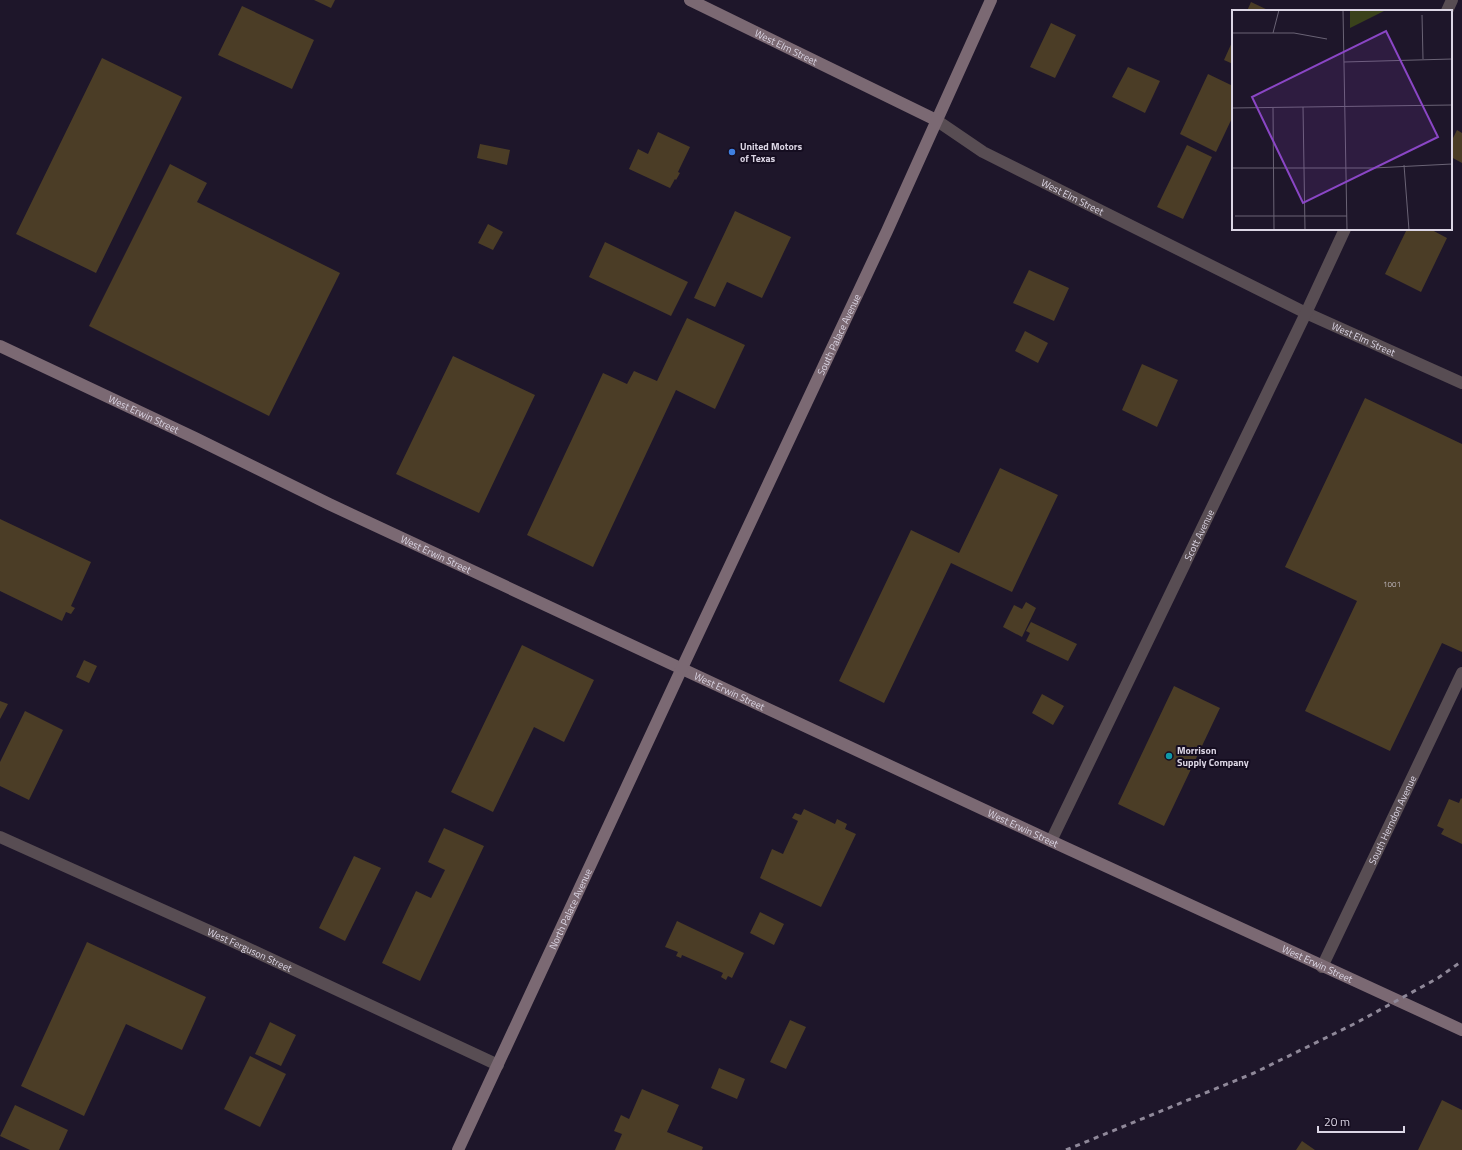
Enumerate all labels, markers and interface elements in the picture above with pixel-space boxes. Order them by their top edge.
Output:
inset map [1232,10,1452,230]
street label: West Elm Street [752,26,820,69]
place label: United Motors of Texas [740,139,803,166]
marker: United Motors of Texas [727,147,737,157]
street label: West Elm Street [1038,175,1107,219]
street label: South Palace Avenue [813,291,864,378]
street label: West Elm Street [1329,319,1398,360]
street label: West Erwin Street [106,391,182,438]
street label: Scott Avenue [1180,507,1218,563]
street label: West Erwin Street [398,531,474,578]
house number: 1001 [1383,578,1401,590]
street label: West Erwin Street [692,668,768,715]
place label: Morrison Supply Company [1177,743,1249,770]
marker: Morrison Supply Company [1164,751,1174,761]
street label: South Herndon Avenue [1365,773,1420,867]
street label: West Erwin Street [985,805,1061,852]
street label: North Palace Avenue [545,866,596,952]
street label: West Ferguson Street [205,924,295,976]
street label: West Erwin Street [1279,941,1355,987]
scale bar [1318,1108,1404,1134]
text: 20 m [1324,1112,1350,1131]

